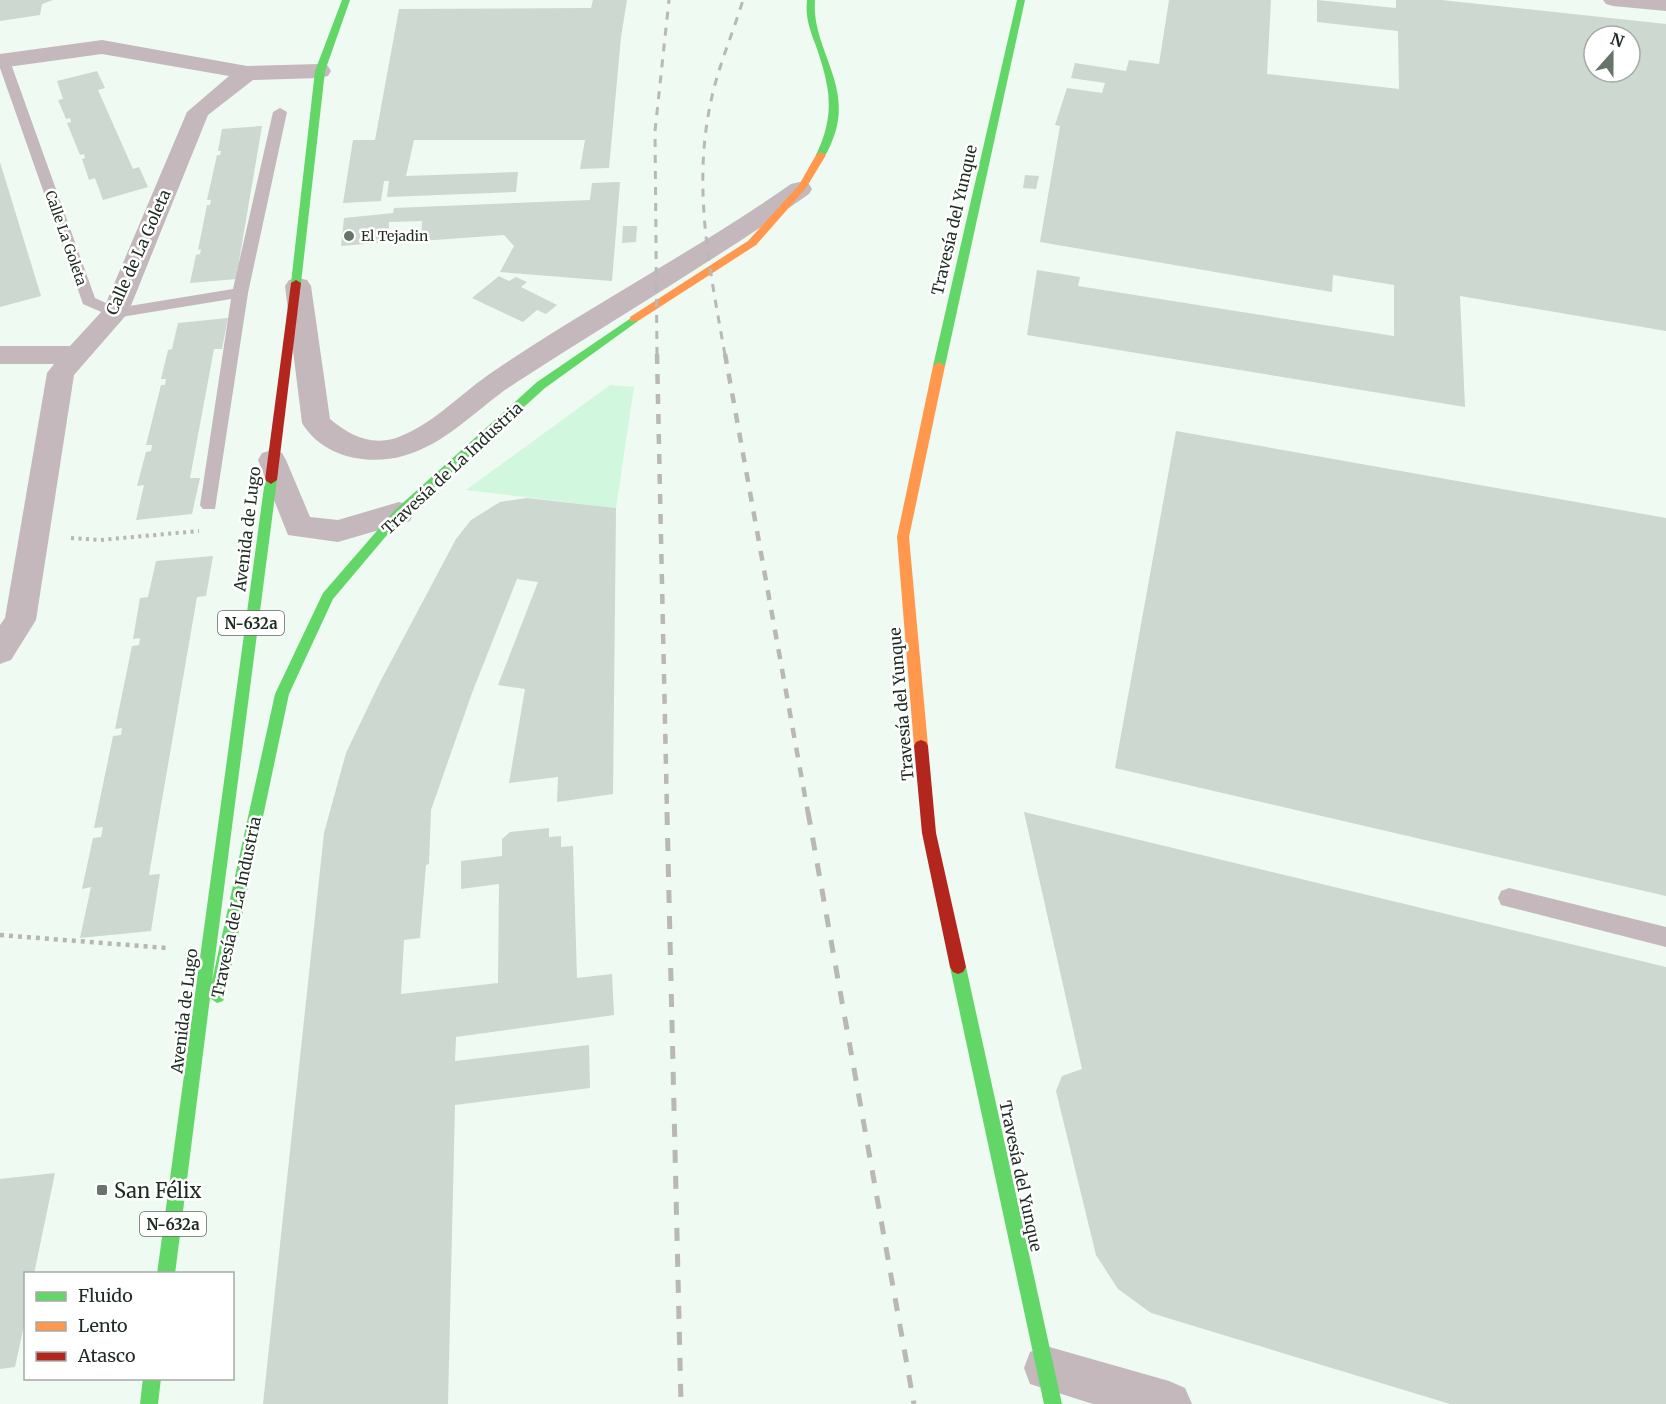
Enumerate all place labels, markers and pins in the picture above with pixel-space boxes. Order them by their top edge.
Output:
place label: El Tejadin [361,227,428,245]
marker: El Tejadin [342,229,356,243]
place label: San Félix [114,1178,201,1203]
marker: San Félix [95,1183,109,1197]

